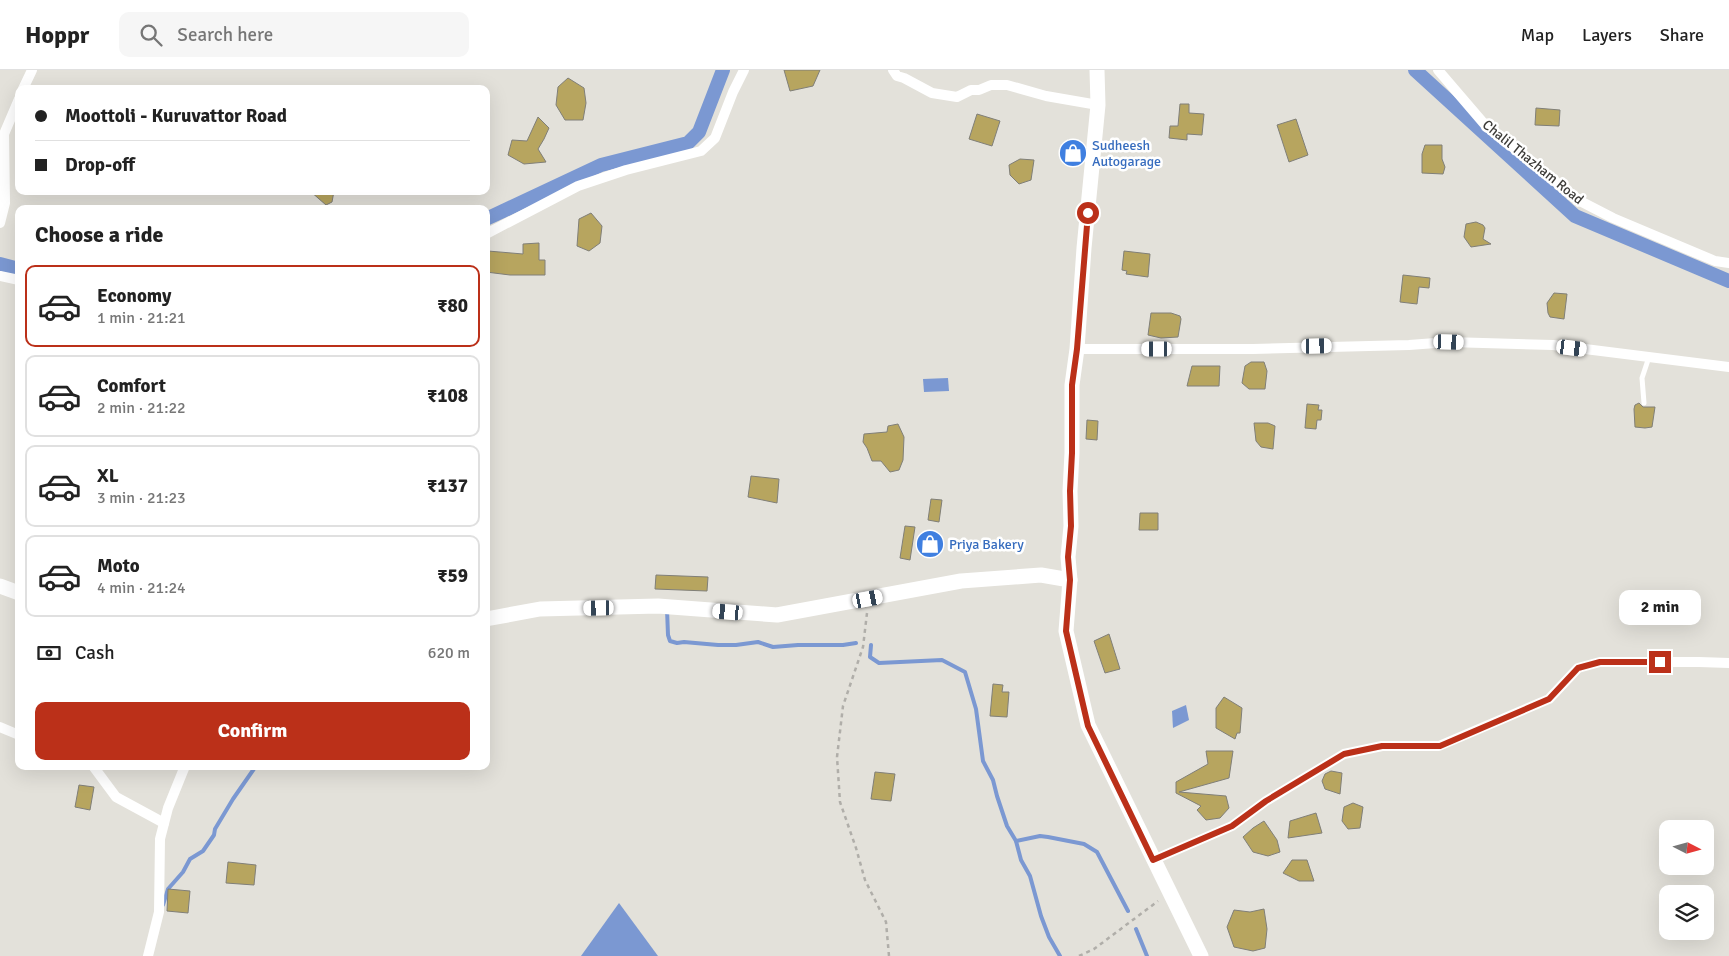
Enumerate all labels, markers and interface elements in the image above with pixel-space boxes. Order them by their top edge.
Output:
search box [119,12,469,57]
text: Hoppr [25,20,89,50]
icon: search [137,21,165,49]
text: Search here [177,23,273,47]
text: Map [1521,24,1554,46]
text: Layers [1582,24,1632,46]
text: Share [1660,24,1704,46]
text: Moottoli - Kuruvattor Road [65,104,287,128]
street label: Chalil Thazham Road [1479,116,1587,208]
place label: Sudheesh Autogarage [1092,137,1161,170]
shop icon: Sudheesh Autogarage [1058,138,1088,168]
text: Drop-off [65,153,135,177]
route start [1077,202,1099,224]
text: Choose a ride [35,221,163,248]
icon: car [37,284,82,329]
text: Economy [97,284,171,308]
text: ₹80 [437,294,468,318]
text: 1 min · 21:21 [97,308,186,328]
car [1433,334,1464,350]
car [1301,338,1332,354]
car [1556,339,1587,357]
car [1142,342,1172,357]
icon: car [37,374,82,419]
text: Comfort [97,374,166,398]
text: ₹108 [427,384,468,408]
text: 2 min · 21:22 [97,398,186,418]
icon: car [37,464,82,509]
text: XL [97,464,119,488]
text: ₹137 [427,474,468,498]
text: 3 min · 21:23 [97,488,186,508]
shop icon: Priya Bakery [915,529,945,559]
place label: Priya Bakery [949,536,1024,553]
icon: car [37,554,82,599]
text: Moto [97,554,140,578]
text: ₹59 [437,564,468,588]
text: 4 min · 21:24 [97,578,186,598]
car [851,589,884,609]
callout: 2 min [1619,590,1701,624]
text: 2 min [1641,597,1679,617]
car [583,600,614,616]
car [712,603,743,621]
icon: cash [35,639,63,667]
text: Cash [75,641,115,665]
text: 620 m [428,643,470,663]
route end [1649,651,1671,673]
button: Confirm [35,702,470,760]
north arrow [1659,820,1714,875]
map controls [1659,820,1714,940]
button: layers [1659,885,1714,940]

